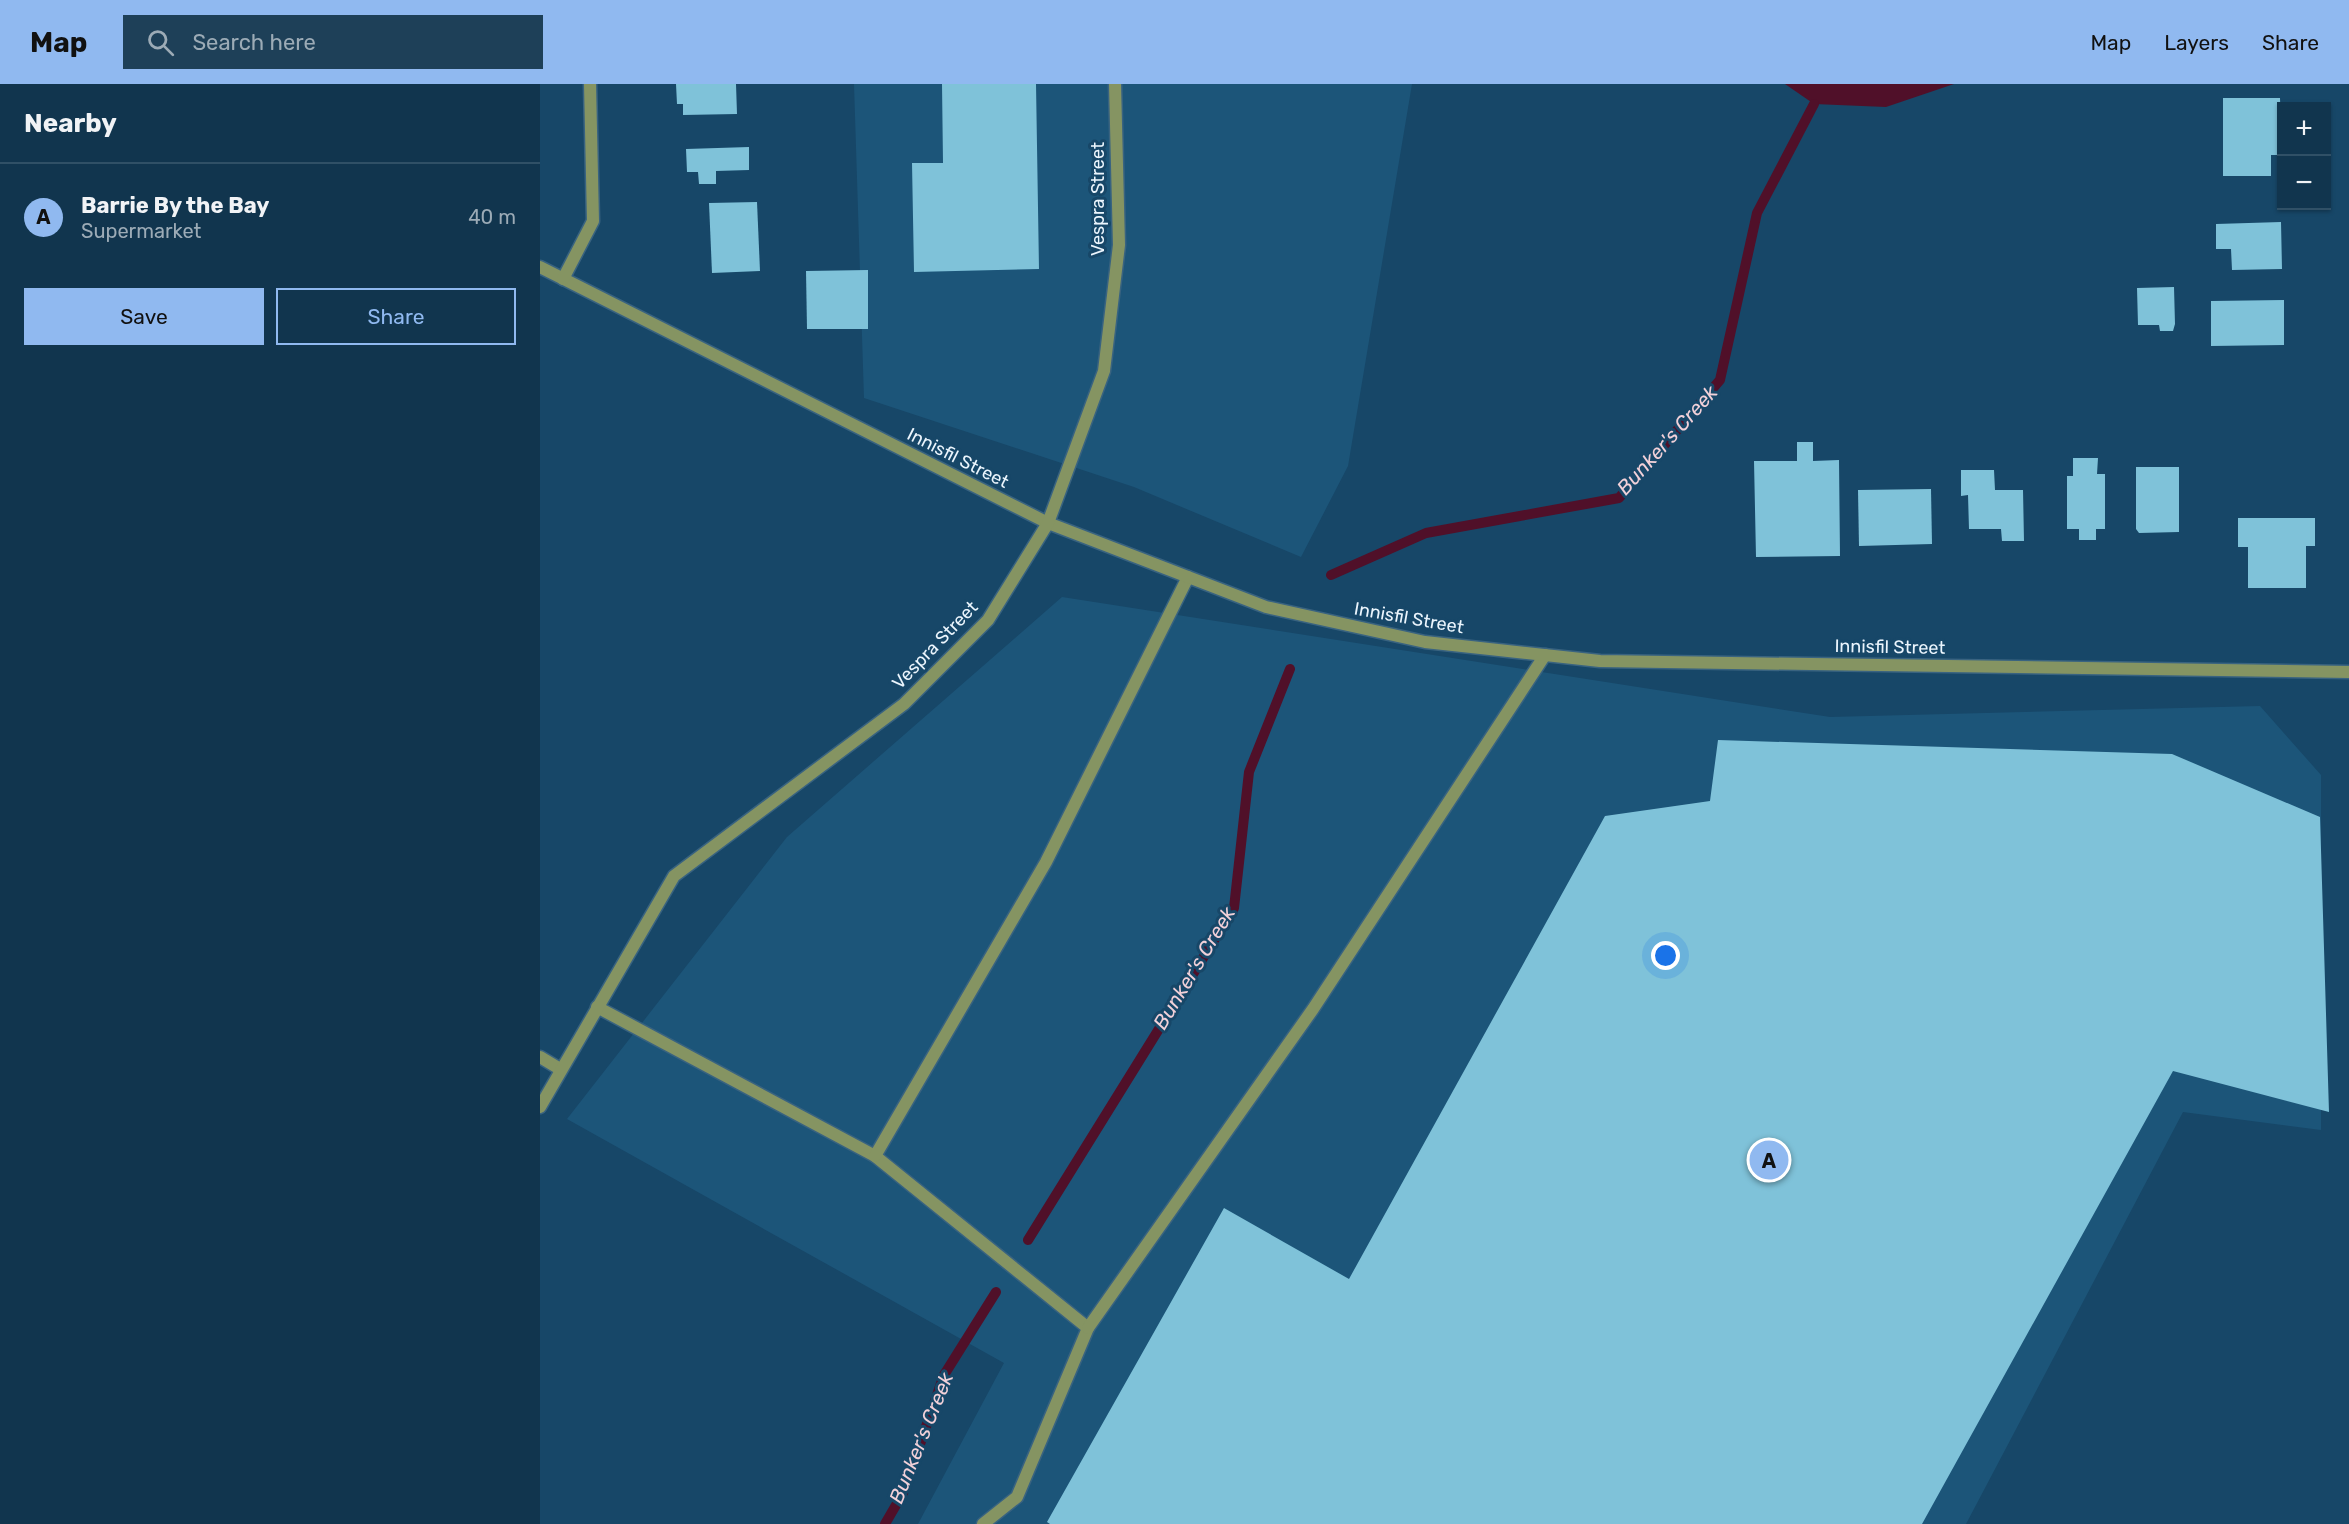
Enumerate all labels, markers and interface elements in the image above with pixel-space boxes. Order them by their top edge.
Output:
search box [123,15,543,69]
text: Map [30,26,87,59]
icon: search [144,26,177,59]
text: Search here [192,29,316,56]
text: Map [2090,30,2131,55]
text: Layers [2164,30,2229,55]
text: Share [2262,30,2319,55]
map controls [2277,102,2331,210]
button: + [2277,102,2331,156]
text: Nearby [24,108,117,139]
street label: Vespra Street [1087,142,1109,256]
button: − [2277,156,2331,210]
text: Barrie By the Bay [81,192,269,219]
text: A [36,205,51,229]
text: 40 m [468,205,516,229]
text: Supermarket [81,219,201,243]
button: Save [24,288,264,345]
button: Share [276,288,516,345]
water label: Bunker's Creek [1612,380,1723,500]
street label: Innisfil Street [904,423,1012,493]
street label: Vespra Street [888,596,982,694]
street label: Innisfil Street [1352,598,1466,638]
street label: Innisfil Street [1834,635,1946,659]
water label: Bunker's Creek [1148,902,1240,1034]
your location [1651,941,1680,970]
pin: A [1750,1138,1788,1182]
water label: Bunker's Creek [884,1369,958,1507]

